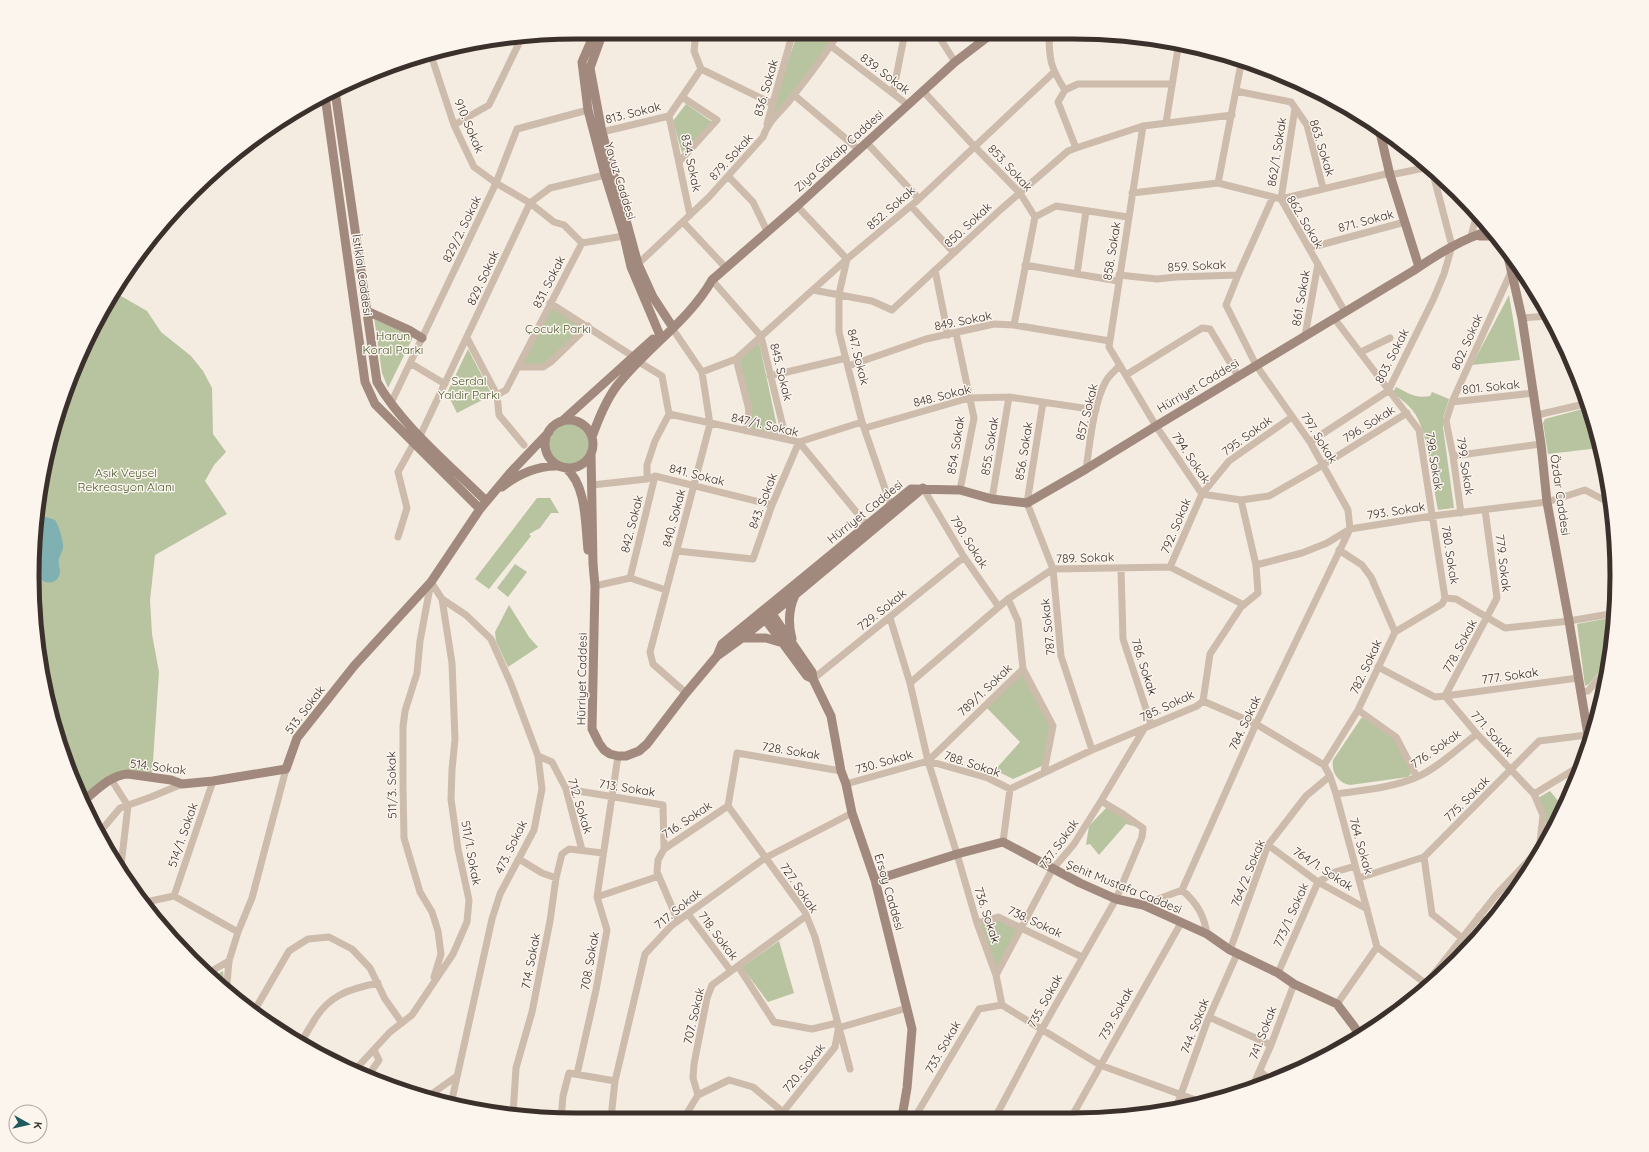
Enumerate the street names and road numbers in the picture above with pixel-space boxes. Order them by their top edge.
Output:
street label: 839. Sokak [857,50,913,97]
street label: 836. Sokak [750,58,781,118]
street label: 910. Sokak [451,96,488,155]
street label: 813. Sokak [604,98,662,127]
street label: Ziya Gökalp Caddesi [791,107,886,195]
street label: 862/1. Sokak [1264,116,1289,188]
street label: 863. Sokak [1307,118,1338,178]
street label: 879. Sokak [706,130,756,183]
street label: 834. Sokak [678,133,705,193]
street label: Yavuz Caddesi [602,140,639,221]
street label: 853. Sokak [985,141,1036,194]
street label: 852. Sokak [863,183,918,233]
street label: 829/2. Sokak [439,193,484,265]
street label: 862. Sokak [1284,193,1327,251]
street label: 850. Sokak [941,199,995,250]
street label: 871. Sokak [1336,206,1395,235]
street label: 858. Sokak [1099,221,1124,281]
street label: İstiklal Caddesi [349,233,376,317]
street label: 829. Sokak [463,248,502,308]
street label: 831. Sokak [529,253,568,310]
street label: 859. Sokak [1167,256,1227,275]
street label: 861. Sokak [1288,269,1313,327]
street label: 849. Sokak [933,308,993,333]
street label: 802. Sokak [1448,311,1486,372]
street label: 803. Sokak [1371,326,1412,386]
street label: 847. Sokak [844,327,873,387]
street label: 845. Sokak [767,342,796,402]
street label: Hürriyet Caddesi [1154,355,1241,416]
street label: 801. Sokak [1462,376,1520,397]
street label: 848. Sokak [912,381,972,410]
street label: 857. Sokak [1072,382,1101,442]
street label: 796. Sokak [1340,402,1398,446]
street label: 847/1. Sokak [730,409,800,440]
street label: 797. Sokak [1298,409,1341,466]
street label: 795. Sokak [1219,412,1275,459]
street label: 854. Sokak [943,415,968,475]
street label: 855. Sokak [978,416,1002,476]
street label: 856. Sokak [1011,421,1036,481]
street label: 794. Sokak [1169,429,1214,486]
street label: 798. Sokak [1422,431,1447,491]
street label: 799. Sokak [1454,436,1477,496]
street label: Özdar Caddesi [1547,453,1574,537]
street label: 841. Sokak [668,460,726,489]
street label: 843. Sokak [745,471,780,531]
street label: Hürriyet Caddesi [824,477,905,547]
street label: 840. Sokak [659,487,688,549]
street label: 842. Sokak [617,493,646,554]
street label: 792. Sokak [1157,496,1194,556]
street label: 793. Sokak [1366,499,1426,523]
street label: 790. Sokak [947,513,992,571]
street label: 780. Sokak [1438,524,1463,585]
street label: 779. Sokak [1493,533,1514,593]
street label: 789. Sokak [1056,549,1114,566]
street label: 729. Sokak [854,585,909,634]
street label: 787. Sokak [1037,598,1058,656]
street label: 778. Sokak [1439,617,1480,675]
street label: Hürriyet Caddesi [573,632,590,726]
street label: 786. Sokak [1128,637,1161,697]
street label: 782. Sokak [1346,637,1385,697]
street label: 789/1. Sokak [954,660,1015,719]
street label: 777. Sokak [1481,664,1539,687]
street label: 513. Sokak [282,683,328,737]
street label: 785. Sokak [1137,686,1196,725]
street label: 784. Sokak [1225,693,1264,752]
street label: 771. Sokak [1468,708,1517,760]
street label: 776. Sokak [1408,726,1464,771]
street label: 728. Sokak [761,738,821,763]
street label: 730. Sokak [853,746,914,777]
street label: 788. Sokak [942,747,1002,780]
street label: 511/3. Sokak [383,751,400,819]
street label: 514. Sokak [129,756,187,777]
street label: 775. Sokak [1441,773,1492,824]
street label: 712. Sokak [565,776,596,835]
street label: 713. Sokak [598,776,656,799]
street label: 716. Sokak [659,797,715,842]
street label: 514/1. Sokak [164,801,201,869]
street label: 737. Sokak [1036,816,1082,871]
street label: 764. Sokak [1346,816,1377,876]
street label: 473. Sokak [491,817,530,876]
street label: 511/1. Sokak [458,819,485,887]
street label: 764/2. Sokak [1227,837,1268,909]
street label: 764/1. Sokak [1290,844,1356,894]
street label: Ersoy Caddesi [871,852,908,932]
street label: Şehit Mustafa Caddesi [1064,856,1184,917]
street label: 727. Sokak [777,860,822,916]
street label: 773/1. Sokak [1270,880,1311,949]
street label: 717. Sokak [651,885,704,932]
street label: 736. Sokak [971,885,1004,945]
street label: 738. Sokak [1006,902,1065,941]
street label: 718. Sokak [695,908,742,963]
street label: 708. Sokak [577,930,602,991]
street label: 714. Sokak [518,932,543,990]
street label: 735. Sokak [1024,972,1065,1030]
street label: 739. Sokak [1095,985,1136,1043]
street label: 707. Sokak [680,986,707,1046]
street label: 744. Sokak [1177,996,1212,1056]
street label: 741. Sokak [1246,1004,1280,1062]
street label: 733. Sokak [922,1018,964,1076]
street label: 720. Sokak [779,1040,828,1096]

